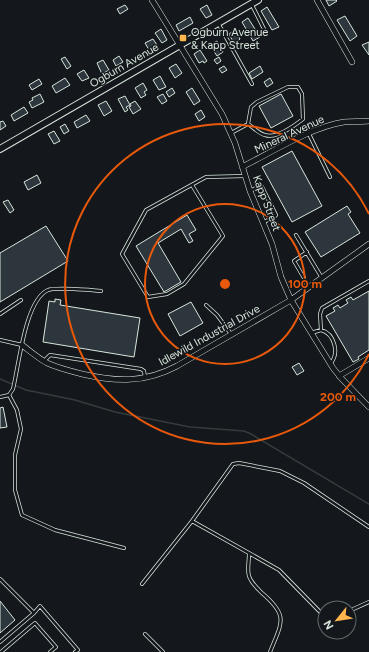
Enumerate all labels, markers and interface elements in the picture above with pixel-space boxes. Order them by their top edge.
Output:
place label: Ogburn Avenue & Kapp Street [191,26,268,52]
marker: Ogburn Avenue & Kapp Street [178,33,188,43]
street label: Ogburn Avenue [88,40,161,90]
street label: Mineral Avenue [252,113,326,156]
street label: Kapp Street [250,173,283,233]
centre of rings [218,277,232,291]
text: 100 m [288,277,322,291]
street label: Idlewild Industrial Drive [156,302,262,369]
text: 200 m [320,390,356,404]
north arrow [317,600,357,640]
text: N [321,618,337,632]

